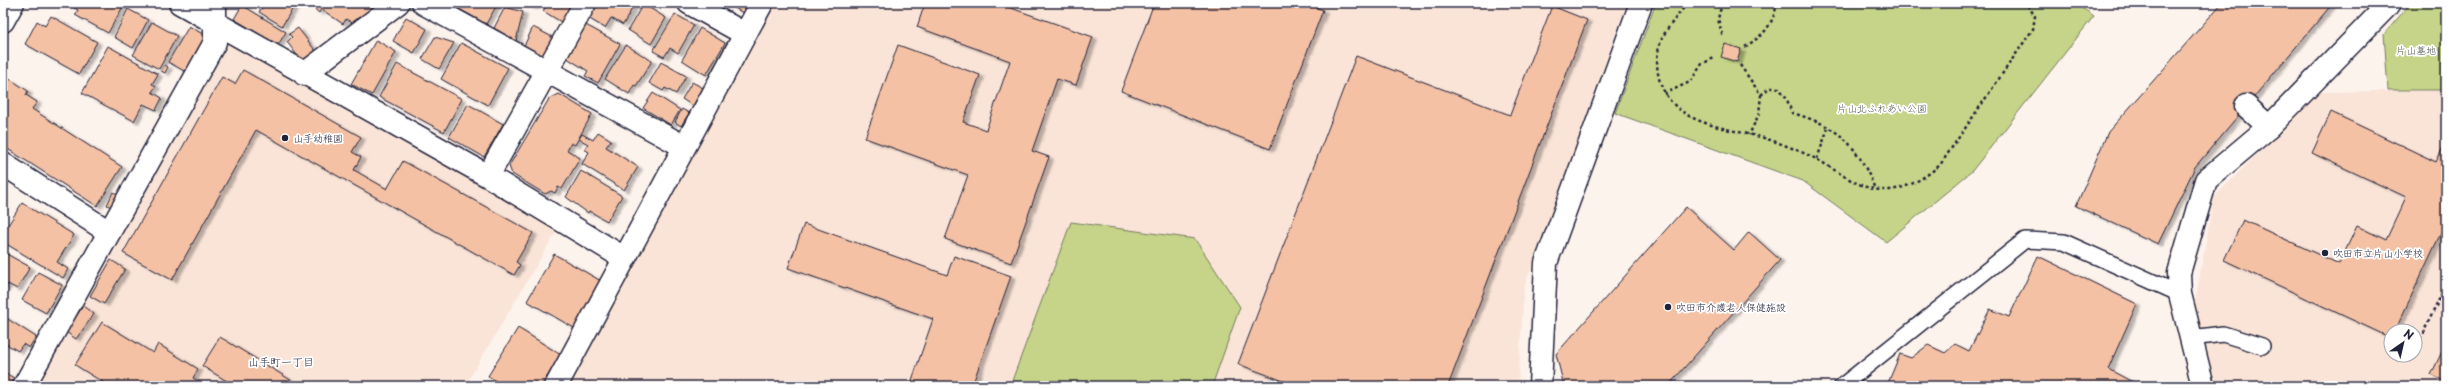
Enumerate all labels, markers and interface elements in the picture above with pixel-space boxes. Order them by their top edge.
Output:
park label: 片山墓地 [2396,42,2436,57]
park label: 片山北ふれあい公園 [1837,100,1927,115]
place label: 山手幼稚園 [293,130,343,145]
marker: 山手幼稚園 [280,133,290,143]
place label: 吹田市立片山小学校 [2333,245,2423,260]
marker: 吹田市立片山小学校 [2320,248,2330,258]
place label: 吹田市介護老人保健施設 [1676,299,1786,314]
marker: 吹田市介護老人保健施設 [1663,302,1673,312]
north arrow [2383,323,2423,363]
text: N [2401,325,2417,344]
district label: 山手町一丁目 [248,353,314,370]

